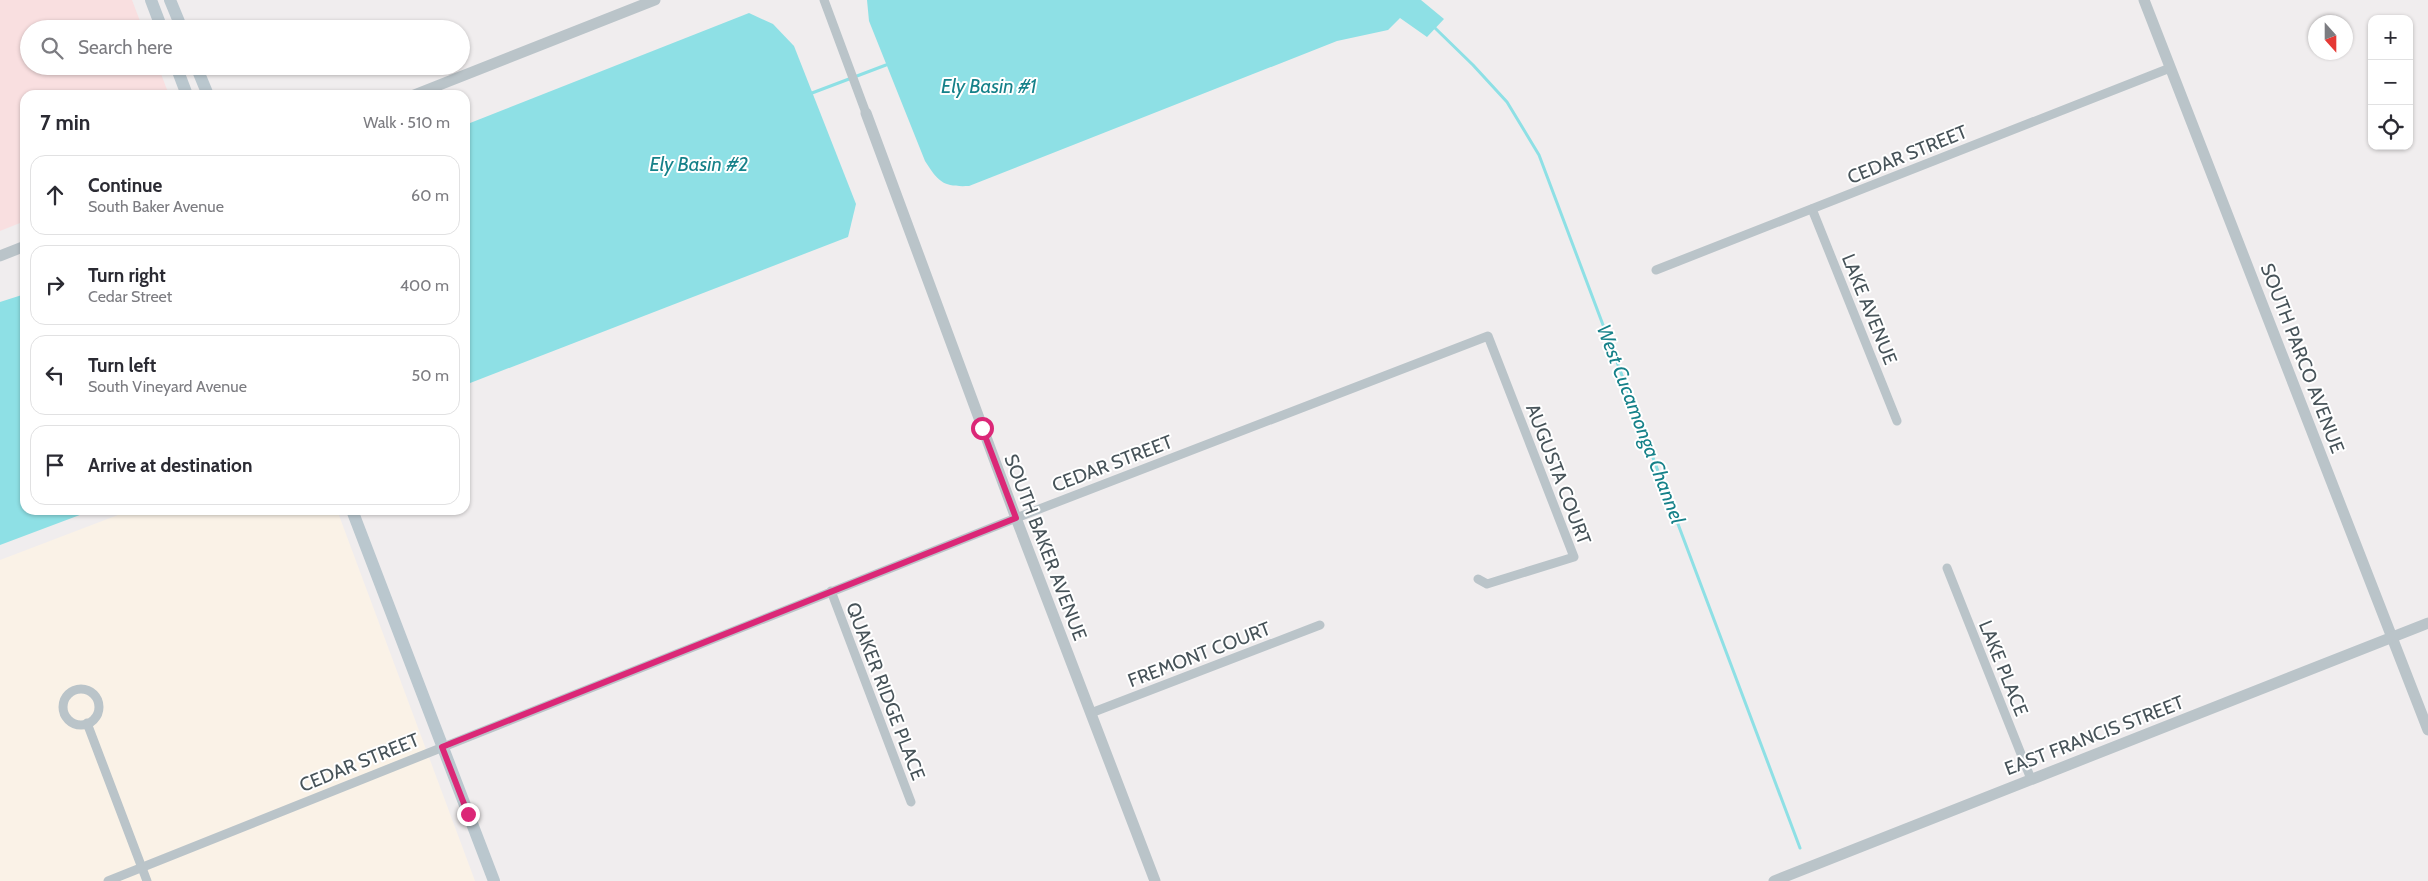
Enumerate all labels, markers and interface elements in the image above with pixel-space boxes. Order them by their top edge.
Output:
north arrow [2308,15,2353,60]
map controls [2368,15,2413,150]
button: + [2368,15,2413,60]
search box [20,20,470,75]
icon: search [38,34,66,62]
text: Search here [78,36,172,59]
button: − [2368,60,2413,105]
water label: Ely Basin #1 [941,74,1037,98]
button: locate [2368,105,2413,150]
text: 7 min [40,110,90,135]
text: Walk · 510 m [363,113,450,132]
street label: CEDAR STREET [1844,120,1970,189]
water label: Ely Basin #2 [649,152,749,176]
text: Continue [88,174,162,197]
icon: ahead [41,181,69,209]
text: 60 m [411,186,449,205]
text: South Baker Avenue [88,197,224,216]
street label: LAKE AVENUE [1837,250,1902,368]
street label: SOUTH PARCO AVENUE [2256,260,2349,456]
text: Turn right [88,264,166,287]
icon: right [41,271,69,299]
text: 400 m [400,276,449,295]
text: Cedar Street [88,287,172,306]
water label: West Cucamonga Channel [1592,321,1690,527]
text: Turn left [88,354,156,377]
icon: left [41,361,69,389]
text: 50 m [412,366,449,385]
text: South Vineyard Avenue [88,377,247,396]
street label: AUGUSTA COURT [1521,400,1596,548]
route start [971,417,994,440]
street label: CEDAR STREET [1049,430,1176,497]
icon: arrive [41,451,69,479]
street label: SOUTH BAKER AVENUE [999,451,1092,644]
text: Arrive at destination [88,454,252,477]
street label: QUAKER RIDGE PLACE [841,599,930,783]
street label: FREMONT COURT [1125,617,1274,692]
street label: LAKE PLACE [1974,617,2033,719]
street label: EAST FRANCIS STREET [2001,691,2187,780]
street label: CEDAR STREET [296,728,422,797]
route end [457,803,480,826]

